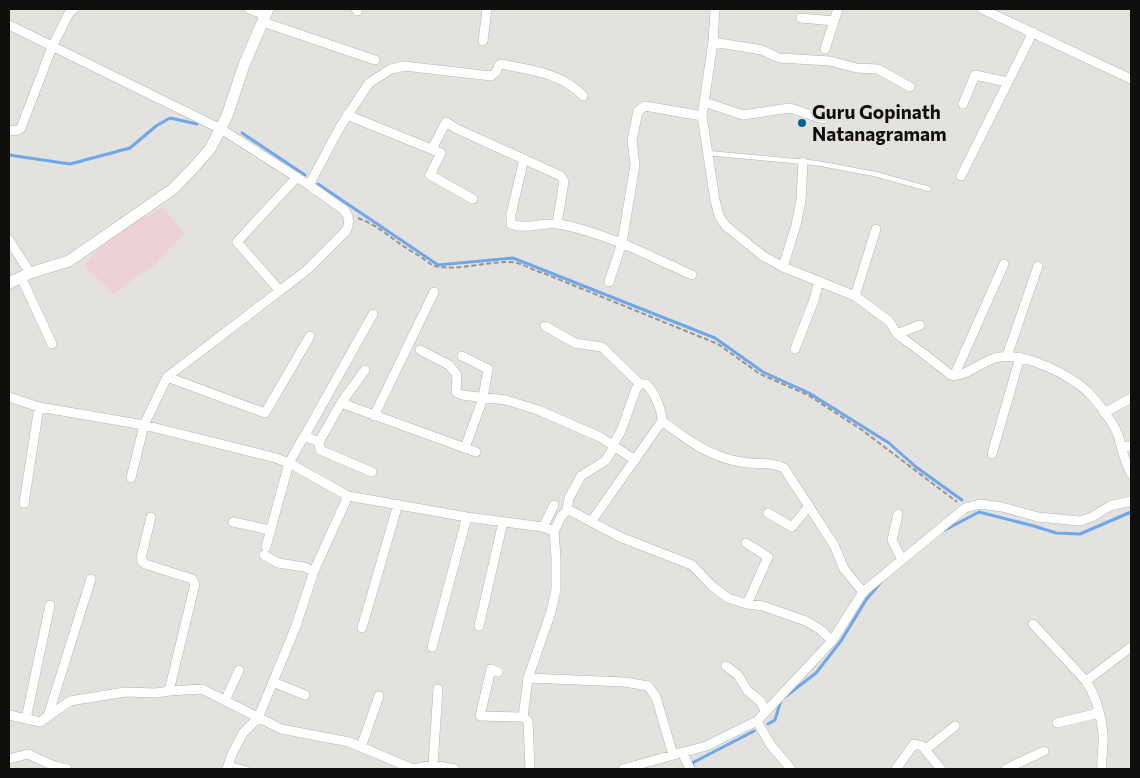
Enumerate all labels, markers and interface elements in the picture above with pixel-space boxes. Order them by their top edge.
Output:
place label: Guru Gopinath Natanagramam [812,100,947,145]
marker: Guru Gopinath Natanagramam [796,117,808,129]

